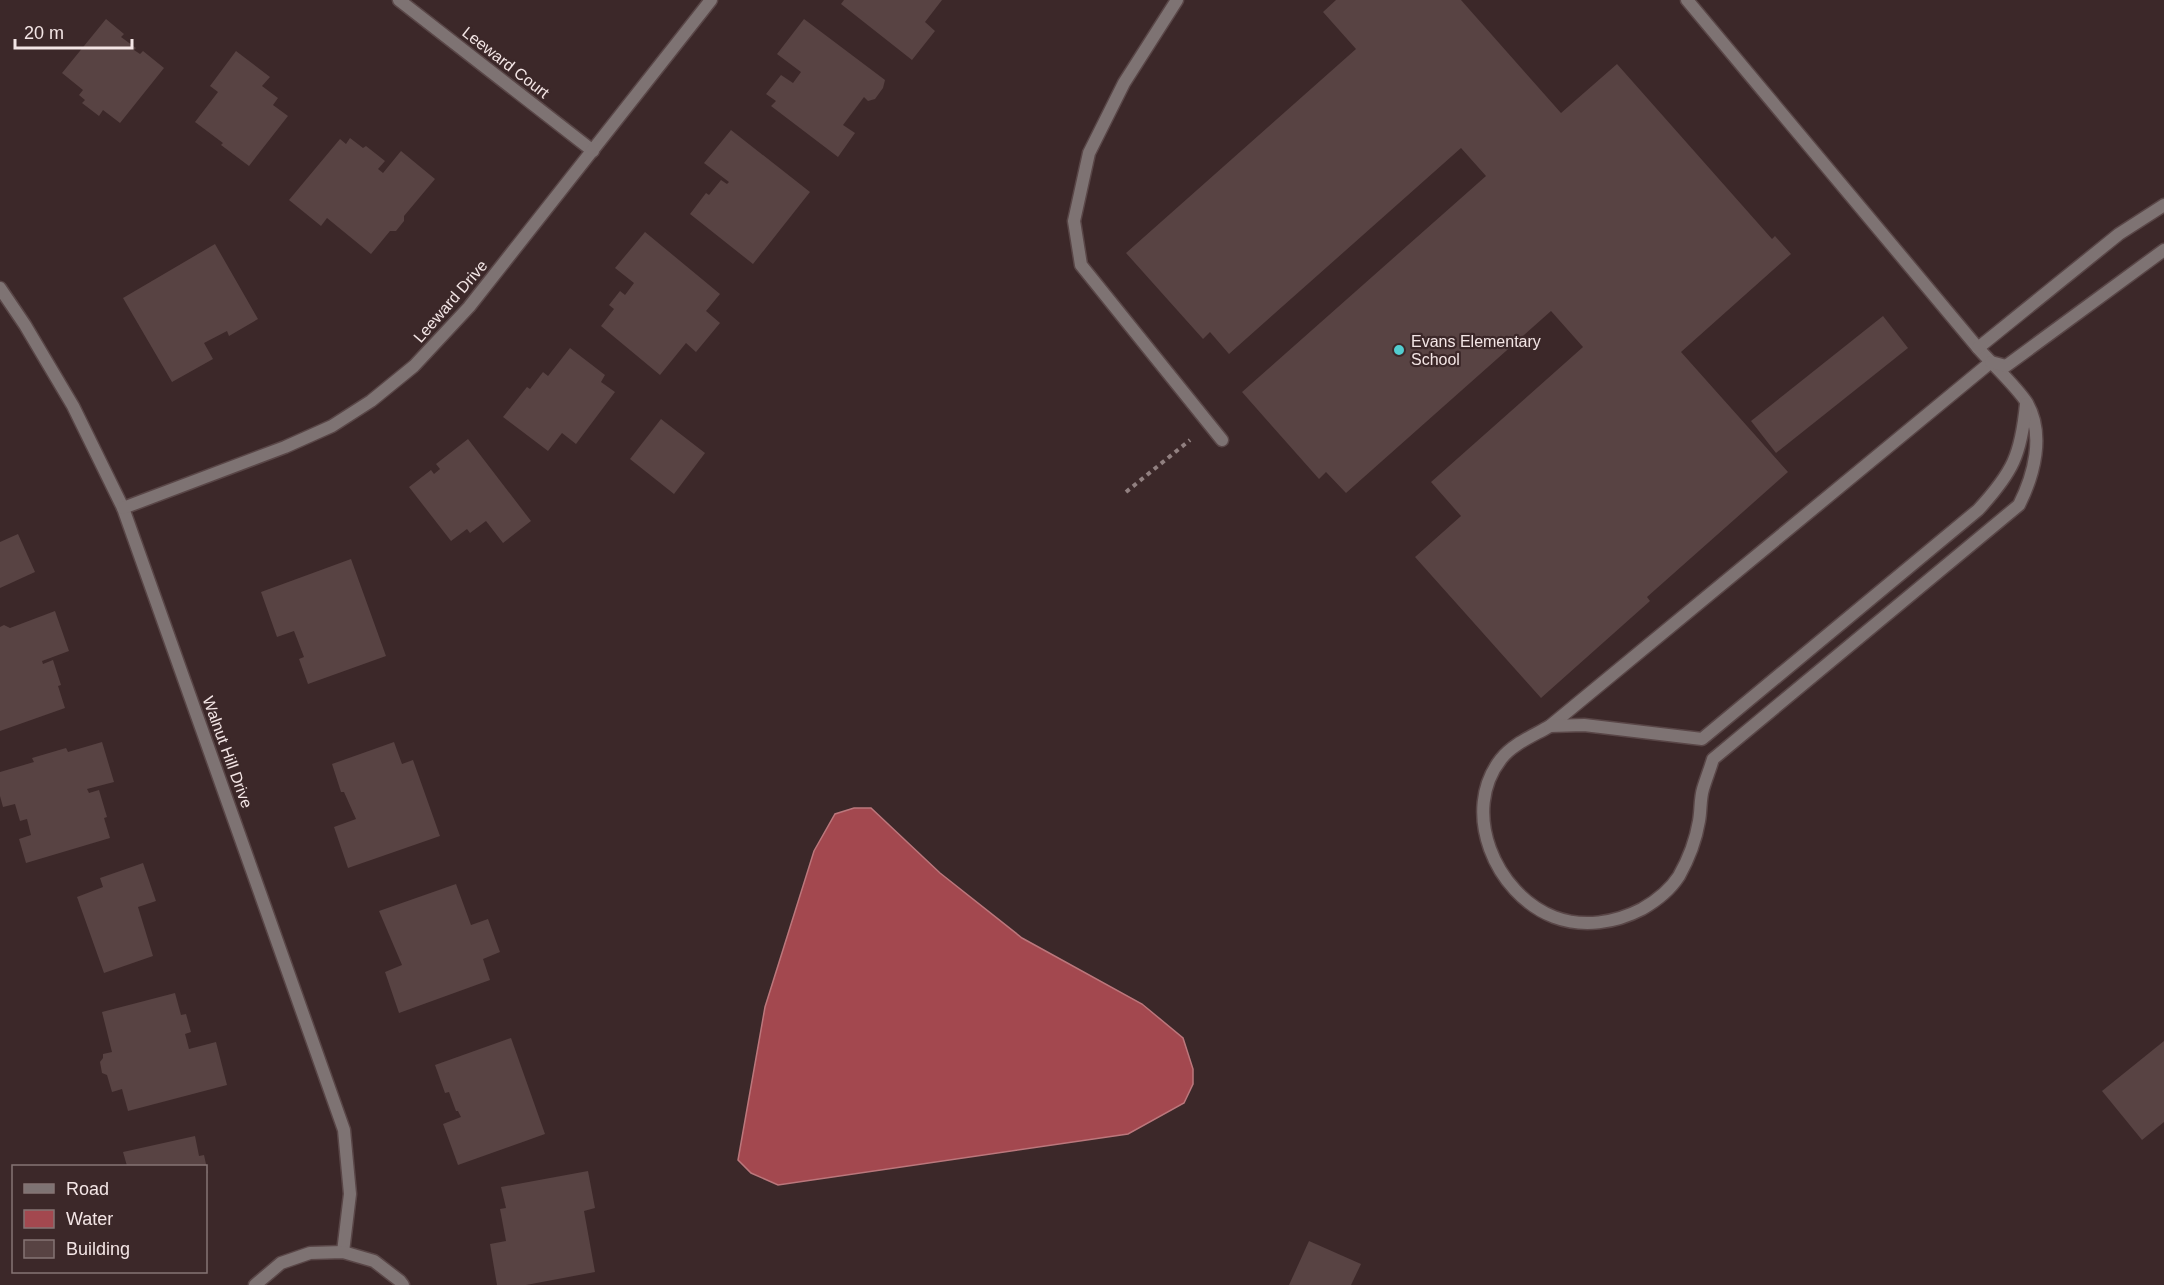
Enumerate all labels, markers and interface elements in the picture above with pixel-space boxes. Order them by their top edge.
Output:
scale bar [15,12,132,50]
text: 20 m [24,23,64,43]
street label: Leeward Court [459,23,553,102]
street label: Leeward Drive [410,257,491,346]
place label: Evans Elementary School [1411,333,1541,368]
marker: Evans Elementary School [1392,343,1406,357]
street label: Walnut Hill Drive [199,694,256,810]
legend [12,1165,207,1273]
text: Road [66,1179,109,1199]
text: Water [66,1209,113,1229]
text: Building [66,1239,130,1259]

